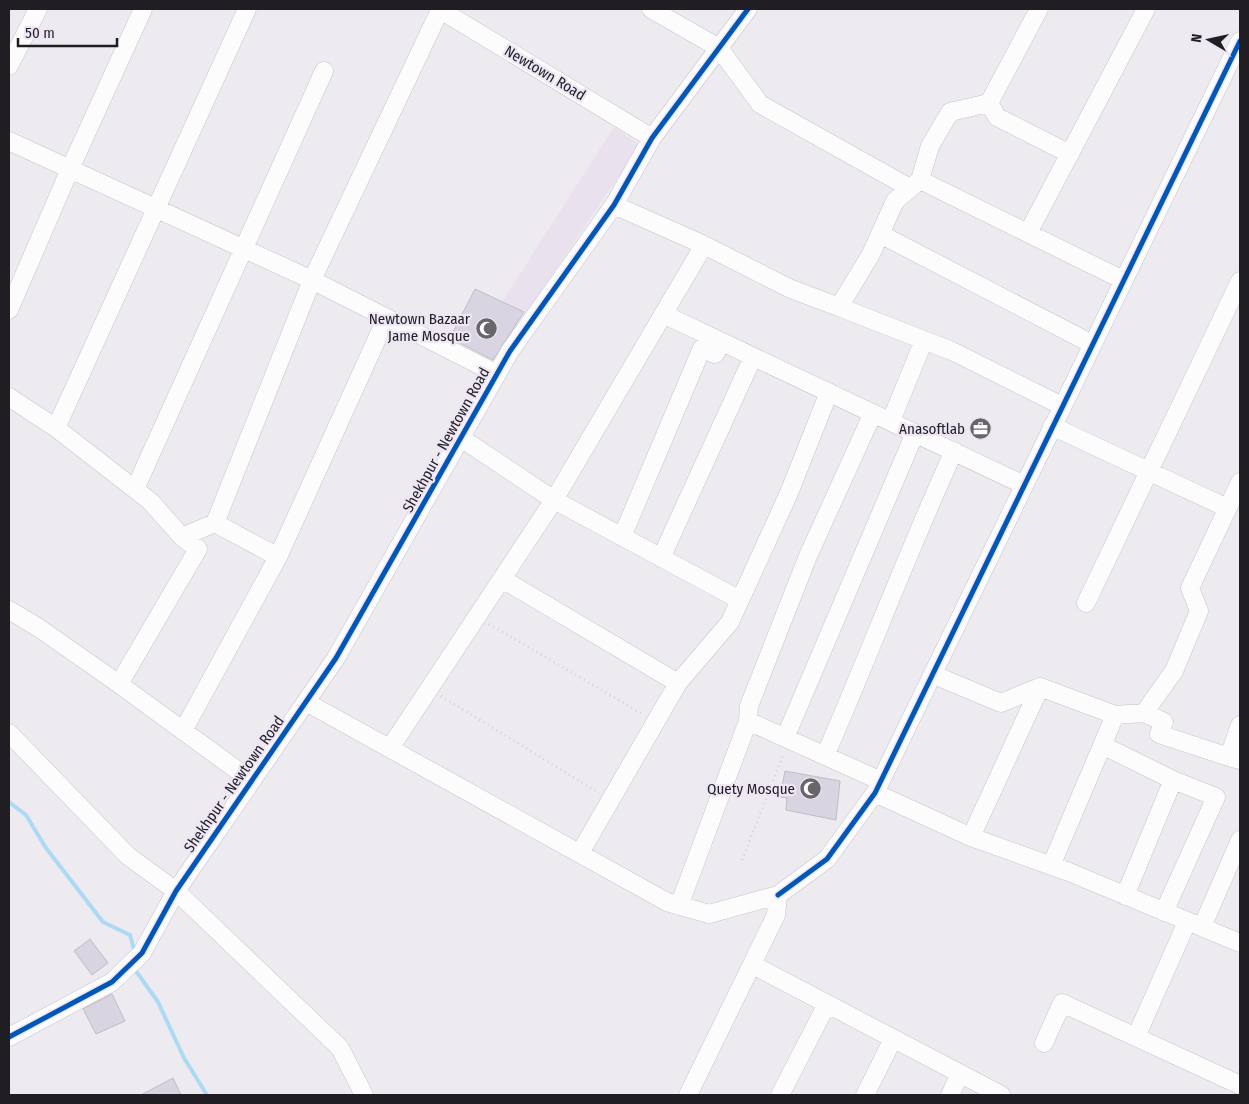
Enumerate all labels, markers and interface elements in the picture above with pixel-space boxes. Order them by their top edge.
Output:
scale bar [18,15,116,47]
north arrow [1184,15,1234,65]
text: 50 m [25,24,55,42]
text: N [1188,33,1206,44]
street label: Newtown Road [501,42,589,104]
place label: Newtown Bazaar Jame Mosque [369,310,471,345]
mosque icon: Newtown Bazaar Jame Mosque [474,316,498,340]
street label: Shekhpur - Newtown Road [399,365,493,515]
office icon: Anasoftlab [969,417,993,441]
place label: Anasoftlab [899,420,965,438]
street label: Shekhpur - Newtown Road [180,712,288,856]
mosque icon: Quety Mosque [799,777,823,801]
place label: Quety Mosque [707,780,795,798]

